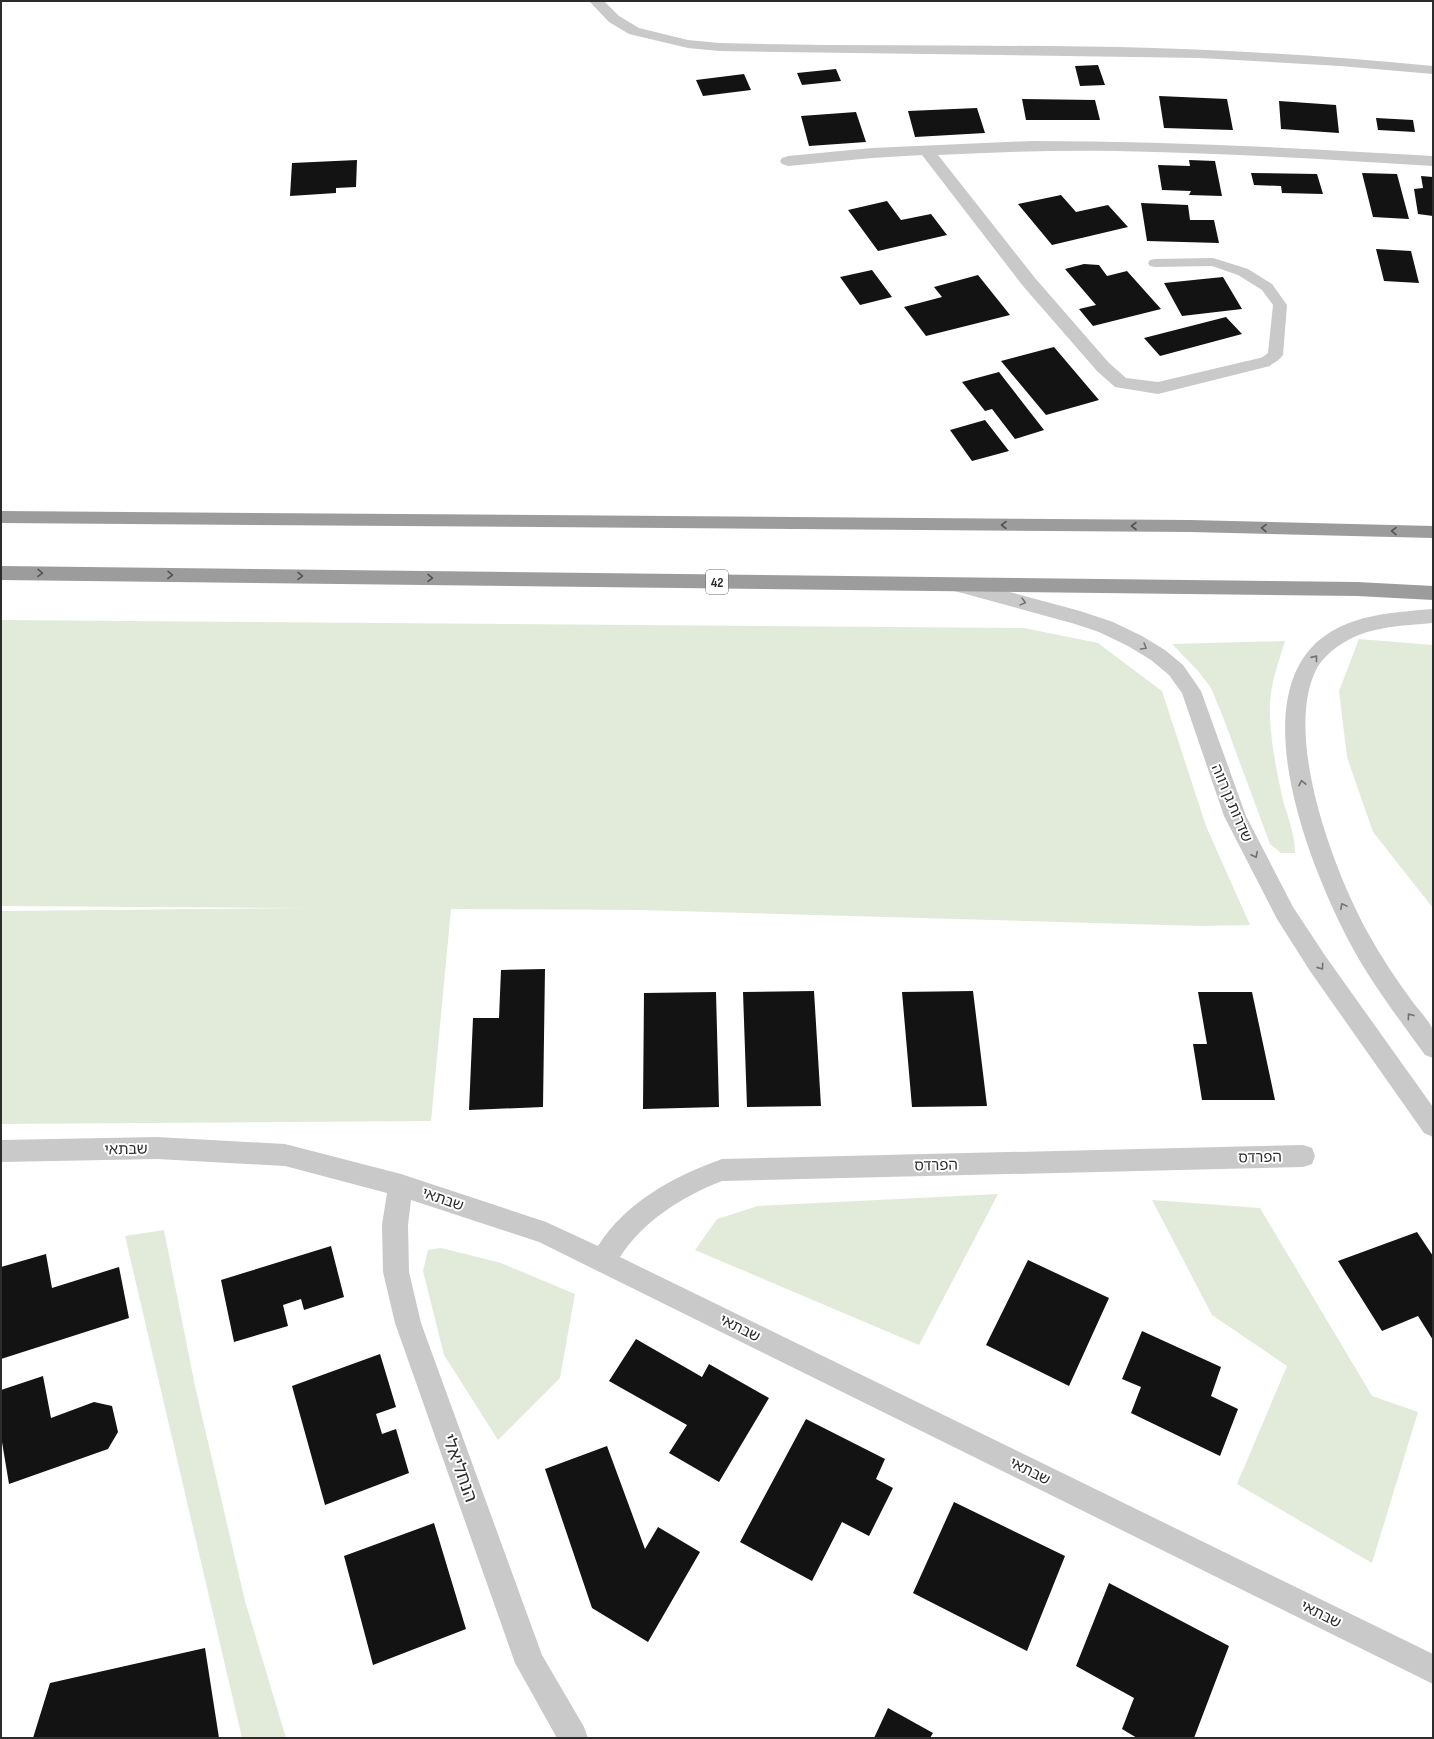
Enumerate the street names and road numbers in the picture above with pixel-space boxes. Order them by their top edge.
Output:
road number: 42 [706,570,728,594]
street label: שדרות גן רווה [1207,761,1256,845]
street label: שבתאי [104,1140,148,1159]
street label: הפרדס [1238,1148,1282,1167]
street label: הפרדס [914,1156,958,1175]
street label: שבתאי [419,1183,466,1215]
street label: שבתאי [716,1310,763,1346]
street label: הנחליאלי [438,1431,481,1505]
street label: שבתאי [1006,1453,1053,1489]
street label: שבתאי [1297,1596,1344,1632]

